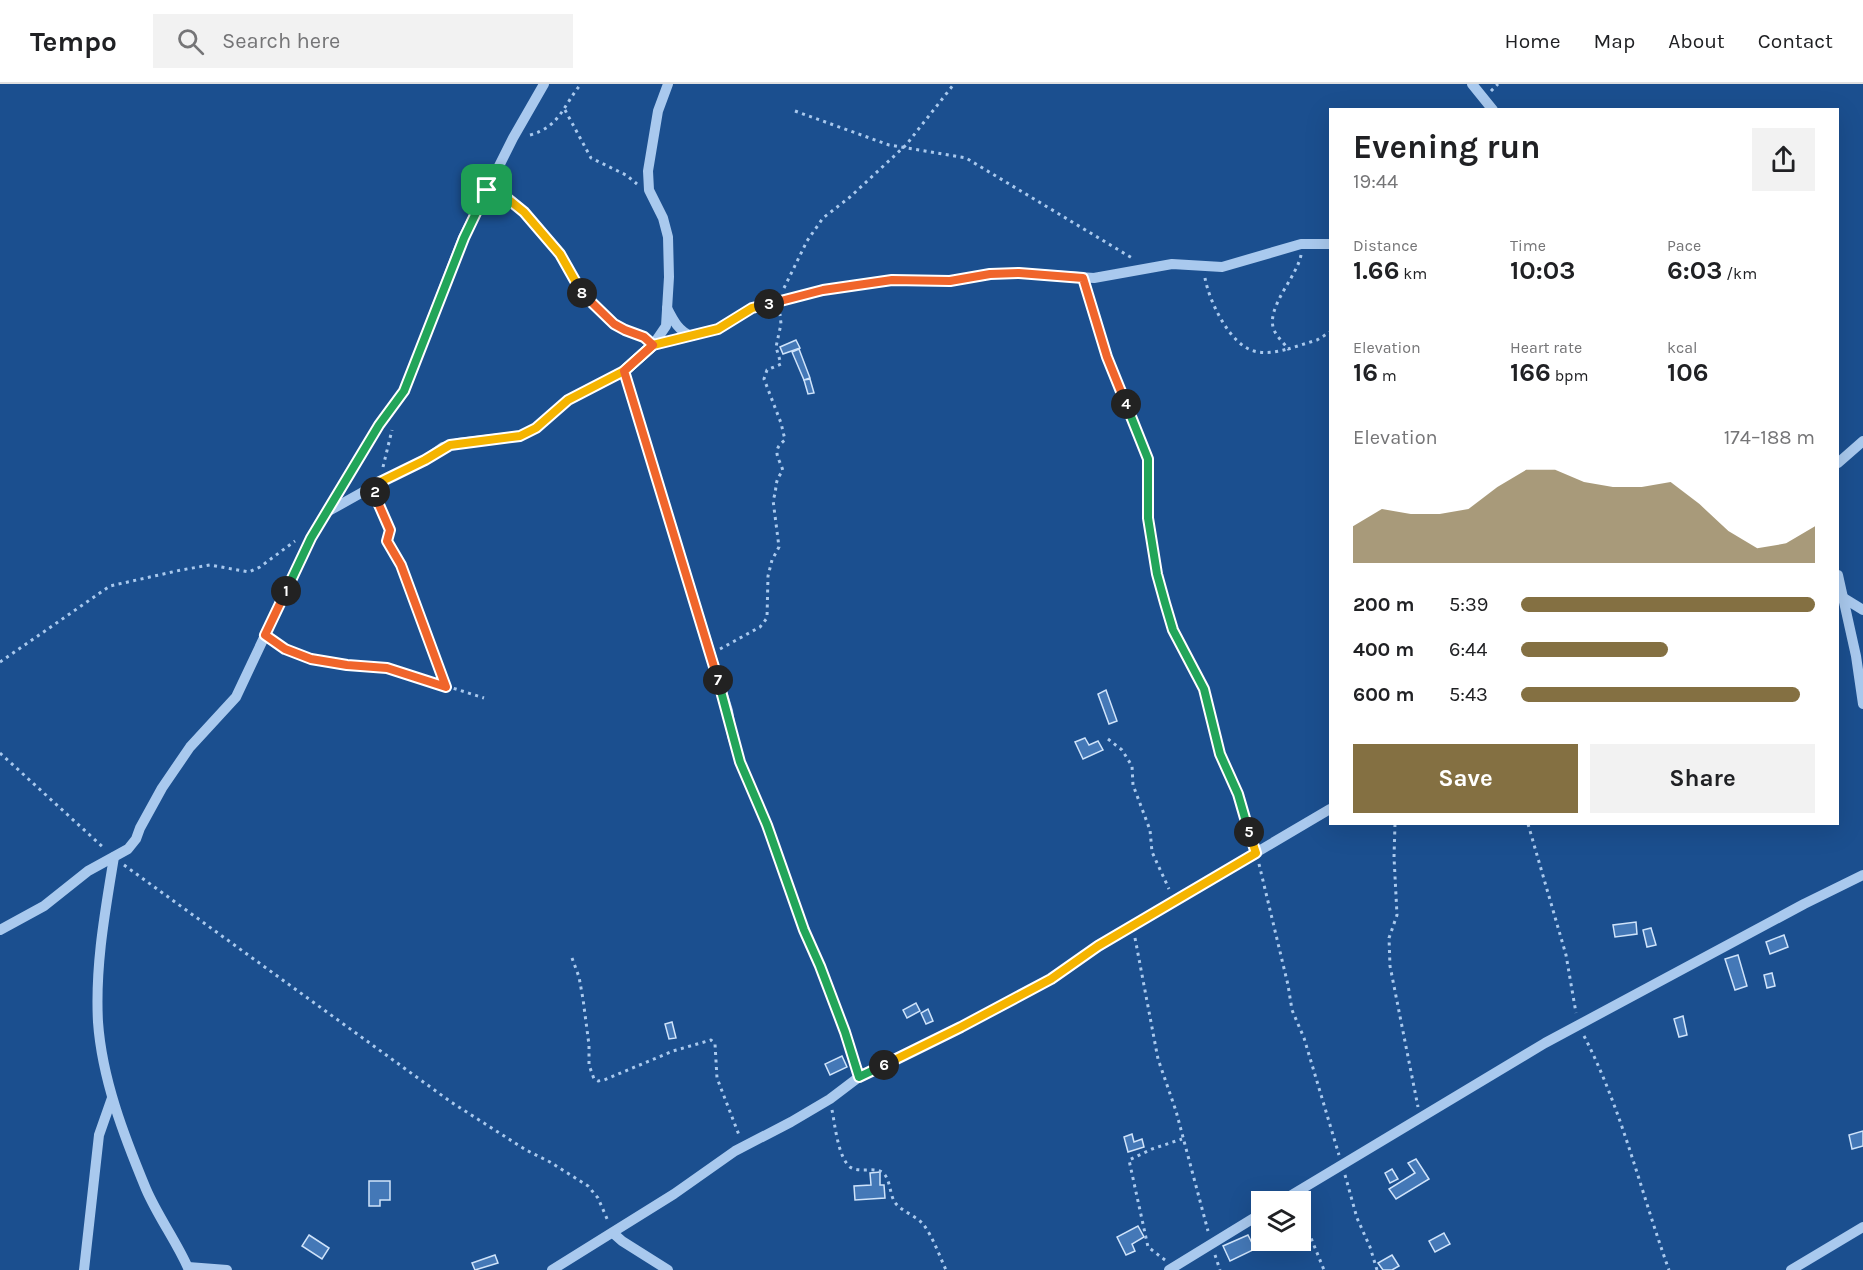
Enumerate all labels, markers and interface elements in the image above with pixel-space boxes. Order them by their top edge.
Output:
search box [153,14,573,68]
text: Tempo [30,25,117,58]
icon: search [174,25,207,58]
text: Search here [222,28,340,54]
text: Home [1505,29,1561,53]
text: Map [1594,29,1635,53]
text: About [1668,29,1725,53]
text: Contact [1758,29,1833,53]
text: Evening run [1353,128,1541,166]
button: share [1752,128,1815,191]
pin [461,164,512,215]
text: 19:44 [1353,170,1398,193]
icon: arrive [470,173,503,206]
text: Distance [1353,236,1418,255]
text: Time [1510,236,1546,255]
text: Pace [1667,236,1701,255]
text: 1.66 [1353,255,1399,286]
text: 10:03 [1510,255,1575,286]
text: 6:03 [1667,255,1722,286]
text: km [1399,264,1427,283]
text: /km [1722,264,1757,283]
pin: 8 [567,278,597,308]
text: 8 [577,283,587,302]
pin: 3 [754,289,784,319]
text: 3 [764,294,774,313]
text: Elevation [1353,338,1421,357]
text: Heart rate [1510,338,1582,357]
text: kcal [1667,338,1698,357]
text: 16 [1353,357,1378,388]
text: 166 [1510,357,1551,388]
text: 106 [1667,357,1709,388]
text: m [1378,366,1397,385]
text: bpm [1551,366,1588,385]
pin: 4 [1111,389,1141,419]
text: 4 [1121,394,1131,413]
text: Elevation [1353,426,1438,449]
text: 174–188 m [1724,426,1815,449]
pin: 2 [360,477,390,507]
text: 2 [370,482,380,501]
pin: 1 [271,576,301,606]
text: 1 [283,581,289,600]
text: 200 m [1353,593,1414,616]
text: 5:39 [1449,593,1488,616]
text: 400 m [1353,638,1414,661]
text: 6:44 [1449,638,1487,661]
pin: 7 [703,665,733,695]
text: 7 [714,670,722,689]
text: 600 m [1353,683,1414,706]
text: 5:43 [1449,683,1488,706]
button: Save [1353,744,1578,813]
button: Share [1590,744,1815,813]
pin: 5 [1234,817,1264,847]
text: 5 [1244,822,1254,841]
pin: 6 [869,1050,899,1080]
text: 6 [879,1055,889,1074]
map controls [1251,1191,1311,1251]
button: layers [1251,1191,1311,1251]

